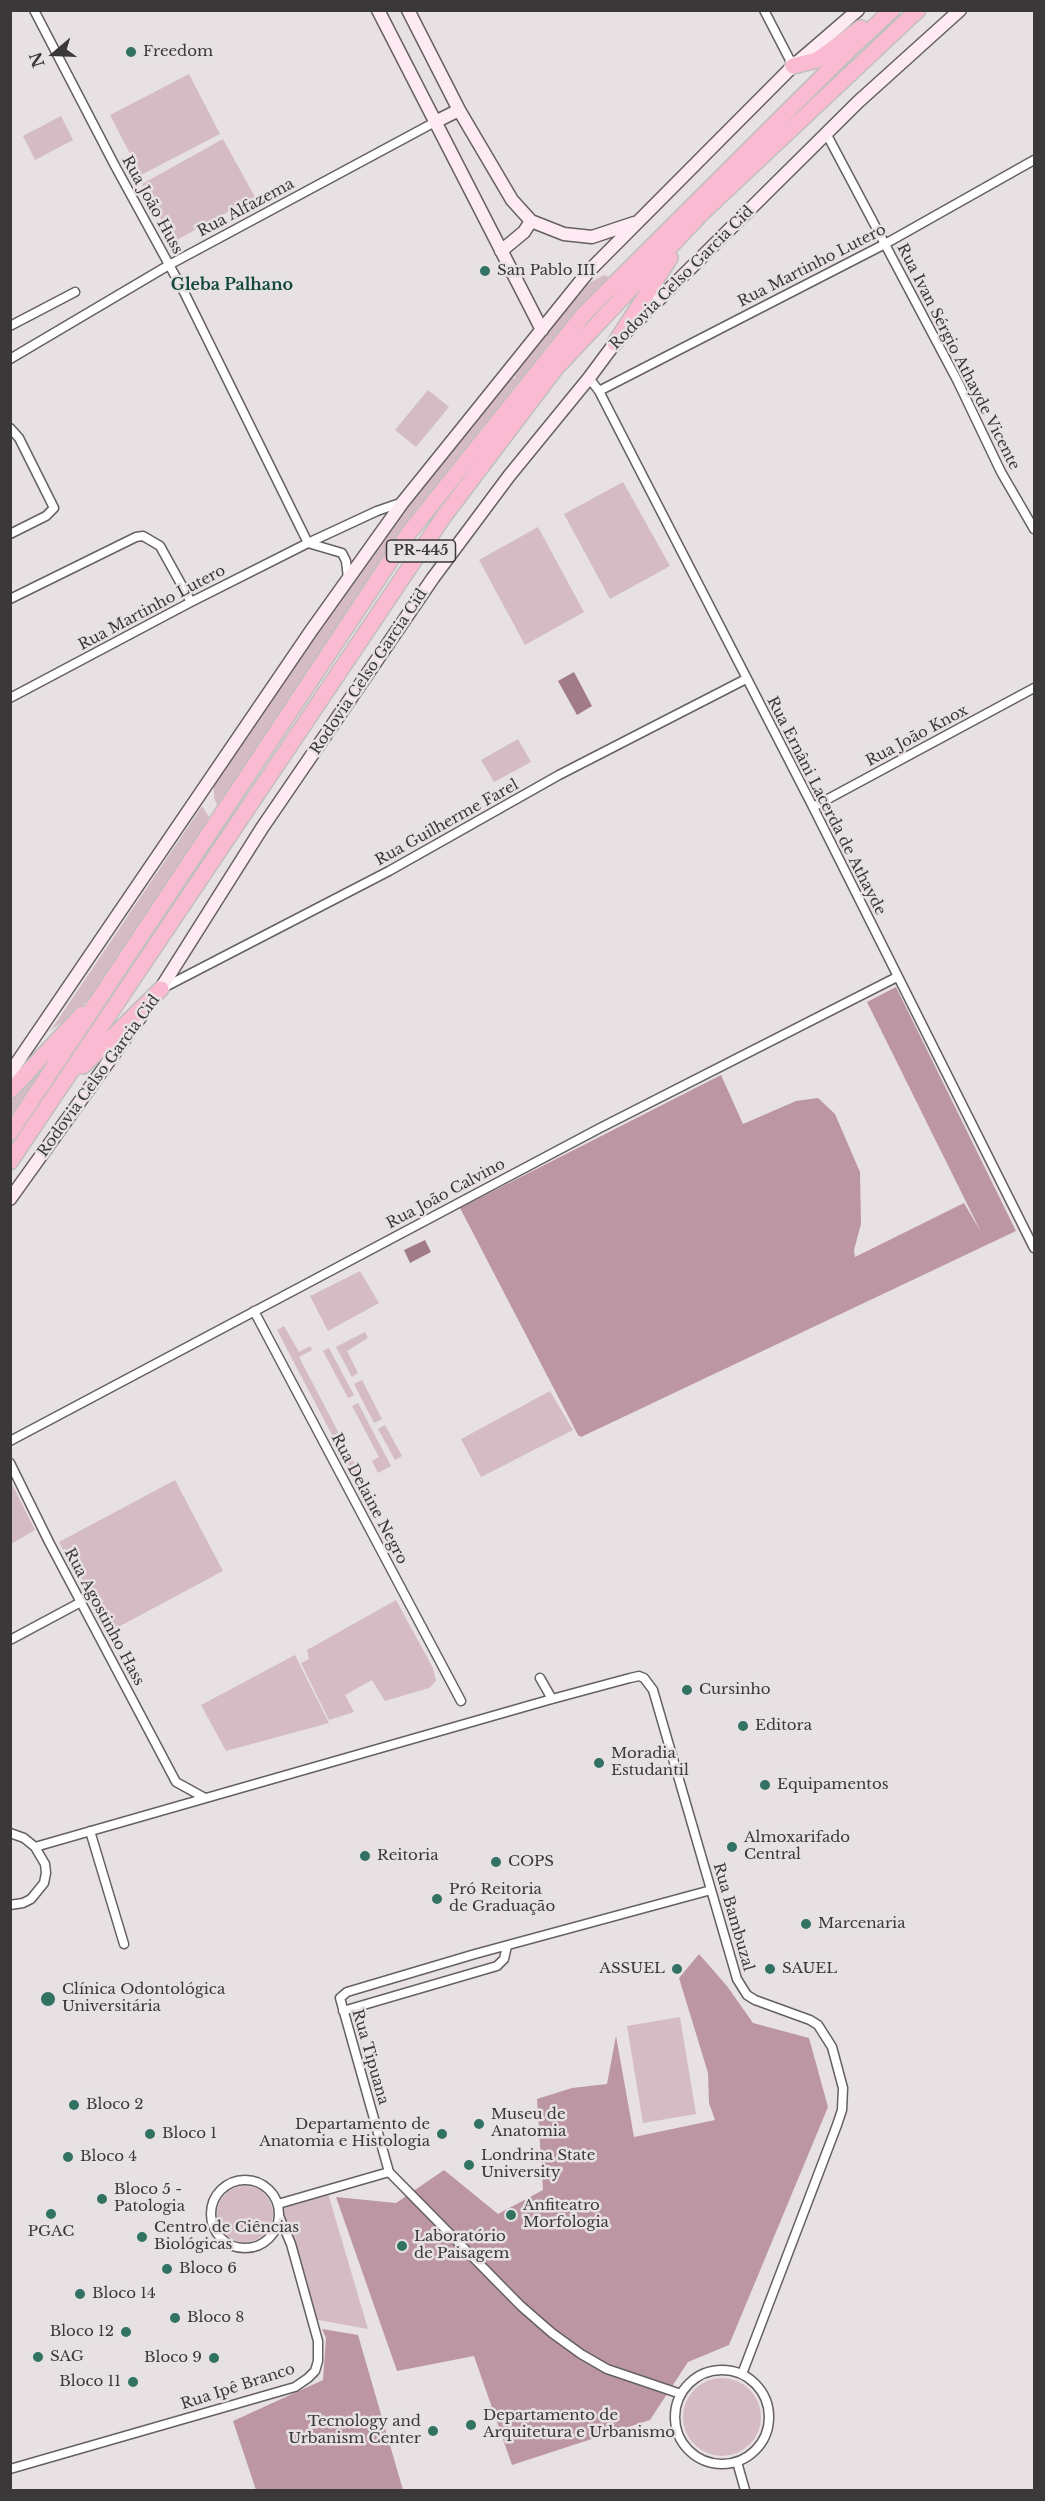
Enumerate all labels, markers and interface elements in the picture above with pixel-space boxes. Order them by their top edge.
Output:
north arrow [24,24,84,84]
place label: Freedom [143,43,213,61]
marker: Freedom [124,45,138,59]
text: N [25,49,49,70]
street label: Rua João Huss [118,153,186,257]
street label: Rua Alfazema [195,175,297,241]
street label: Rodovia Celso Garcia Cid [606,202,758,354]
street label: Rua Martinho Lutero [735,221,889,311]
street label: Rua Ivan Sérgio Athayde Vicente [893,241,1023,473]
place label: San Pablo III [497,262,596,280]
marker: San Pablo III [478,264,492,278]
district label: Gleba Palhano [171,275,293,295]
road number: PR-445 [386,540,456,562]
street label: Rua Martinho Lutero [75,562,229,654]
street label: Rodovia Celso Garcia Cid [307,586,431,758]
street label: Rua Ernâni Lacerda de Athayde [763,694,889,918]
street label: Rua João Knox [863,702,971,770]
street label: Rua Guilherme Farel [372,776,522,870]
street label: Rodovia Celso Garcia Cid [34,992,164,1160]
street label: Rua João Calvino [384,1155,508,1233]
street label: Rua Delaine Negro [327,1431,411,1567]
street label: Rua Agostinho Hass [60,1545,148,1689]
place label: Cursinho [699,1681,771,1699]
marker: Cursinho [680,1683,694,1697]
place label: Editora [755,1717,812,1735]
marker: Editora [736,1719,750,1733]
place label: Moradia Estudantil [611,1745,689,1780]
marker: Moradia Estudantil [592,1756,606,1770]
place label: Equipamentos [777,1776,889,1794]
marker: Equipamentos [758,1778,772,1792]
place label: Almoxarifado Central [744,1829,850,1864]
marker: Almoxarifado Central [725,1840,739,1854]
place label: Reitoria [377,1847,438,1865]
marker: Reitoria [358,1849,372,1863]
place label: COPS [508,1853,554,1871]
marker: COPS [489,1855,503,1869]
street label: Rua Bambuzal [709,1861,757,1973]
place label: Pró Reitoria de Graduação [449,1881,555,1916]
marker: Pró Reitoria de Graduação [430,1892,444,1906]
place label: Marcenaria [818,1915,906,1933]
marker: Marcenaria [799,1917,813,1931]
place label: ASSUEL [599,1960,665,1978]
place label: SAUEL [782,1960,837,1978]
marker: ASSUEL [670,1962,684,1976]
marker: SAUEL [763,1962,777,1976]
place label: Clínica Odontológica Universitária [62,1981,225,2016]
marker: Clínica Odontológica Universitária [39,1990,57,2008]
street label: Rua Tipuana [348,2007,392,2107]
place label: Bloco 2 [86,2096,144,2114]
marker: Bloco 2 [67,2098,81,2112]
place label: Museu de Anatomia [491,2106,566,2141]
place label: Departamento de Anatomia e Histologia [259,2116,430,2151]
marker: Museu de Anatomia [472,2117,486,2131]
place label: Bloco 1 [162,2125,217,2143]
marker: Bloco 1 [143,2127,157,2141]
marker: Departamento de Anatomia e Histologia [435,2127,449,2141]
place label: Londrina State University [481,2147,595,2182]
place label: Bloco 4 [80,2148,137,2166]
marker: Bloco 4 [61,2150,75,2164]
marker: Londrina State University [462,2158,476,2172]
place label: Bloco 5 - Patologia [114,2181,185,2216]
marker: Bloco 5 - Patologia [95,2192,109,2206]
place label: Anfiteatro Morfologia [523,2197,609,2232]
marker: PGAC [44,2207,58,2221]
marker: Anfiteatro Morfologia [504,2208,518,2222]
place label: Centro de Ciências Biológicas [154,2219,299,2254]
place label: PGAC [28,2223,74,2241]
place label: Laboratório de Paisagem [414,2228,509,2263]
marker: Centro de Ciências Biológicas [135,2230,149,2244]
marker: Laboratório de Paisagem [395,2239,409,2253]
place label: Bloco 6 [179,2260,237,2278]
marker: Bloco 6 [160,2262,174,2276]
place label: Bloco 14 [92,2285,156,2303]
marker: Bloco 14 [73,2287,87,2301]
place label: Bloco 8 [187,2309,244,2327]
marker: Bloco 8 [168,2311,182,2325]
place label: Bloco 12 [50,2323,114,2341]
marker: Bloco 12 [119,2325,133,2339]
place label: SAG [50,2348,84,2366]
place label: Bloco 9 [144,2349,202,2367]
marker: SAG [31,2350,45,2364]
marker: Bloco 9 [207,2351,221,2365]
street label: Rua Ipê Branco [179,2360,297,2414]
place label: Bloco 11 [59,2373,121,2391]
marker: Bloco 11 [126,2375,140,2389]
place label: Departamento de Arquitetura e Urbanismo [483,2407,675,2442]
place label: Tecnology and Urbanism Center [288,2413,421,2448]
marker: Departamento de Arquitetura e Urbanismo [464,2418,478,2432]
marker: Tecnology and Urbanism Center [426,2424,440,2438]

